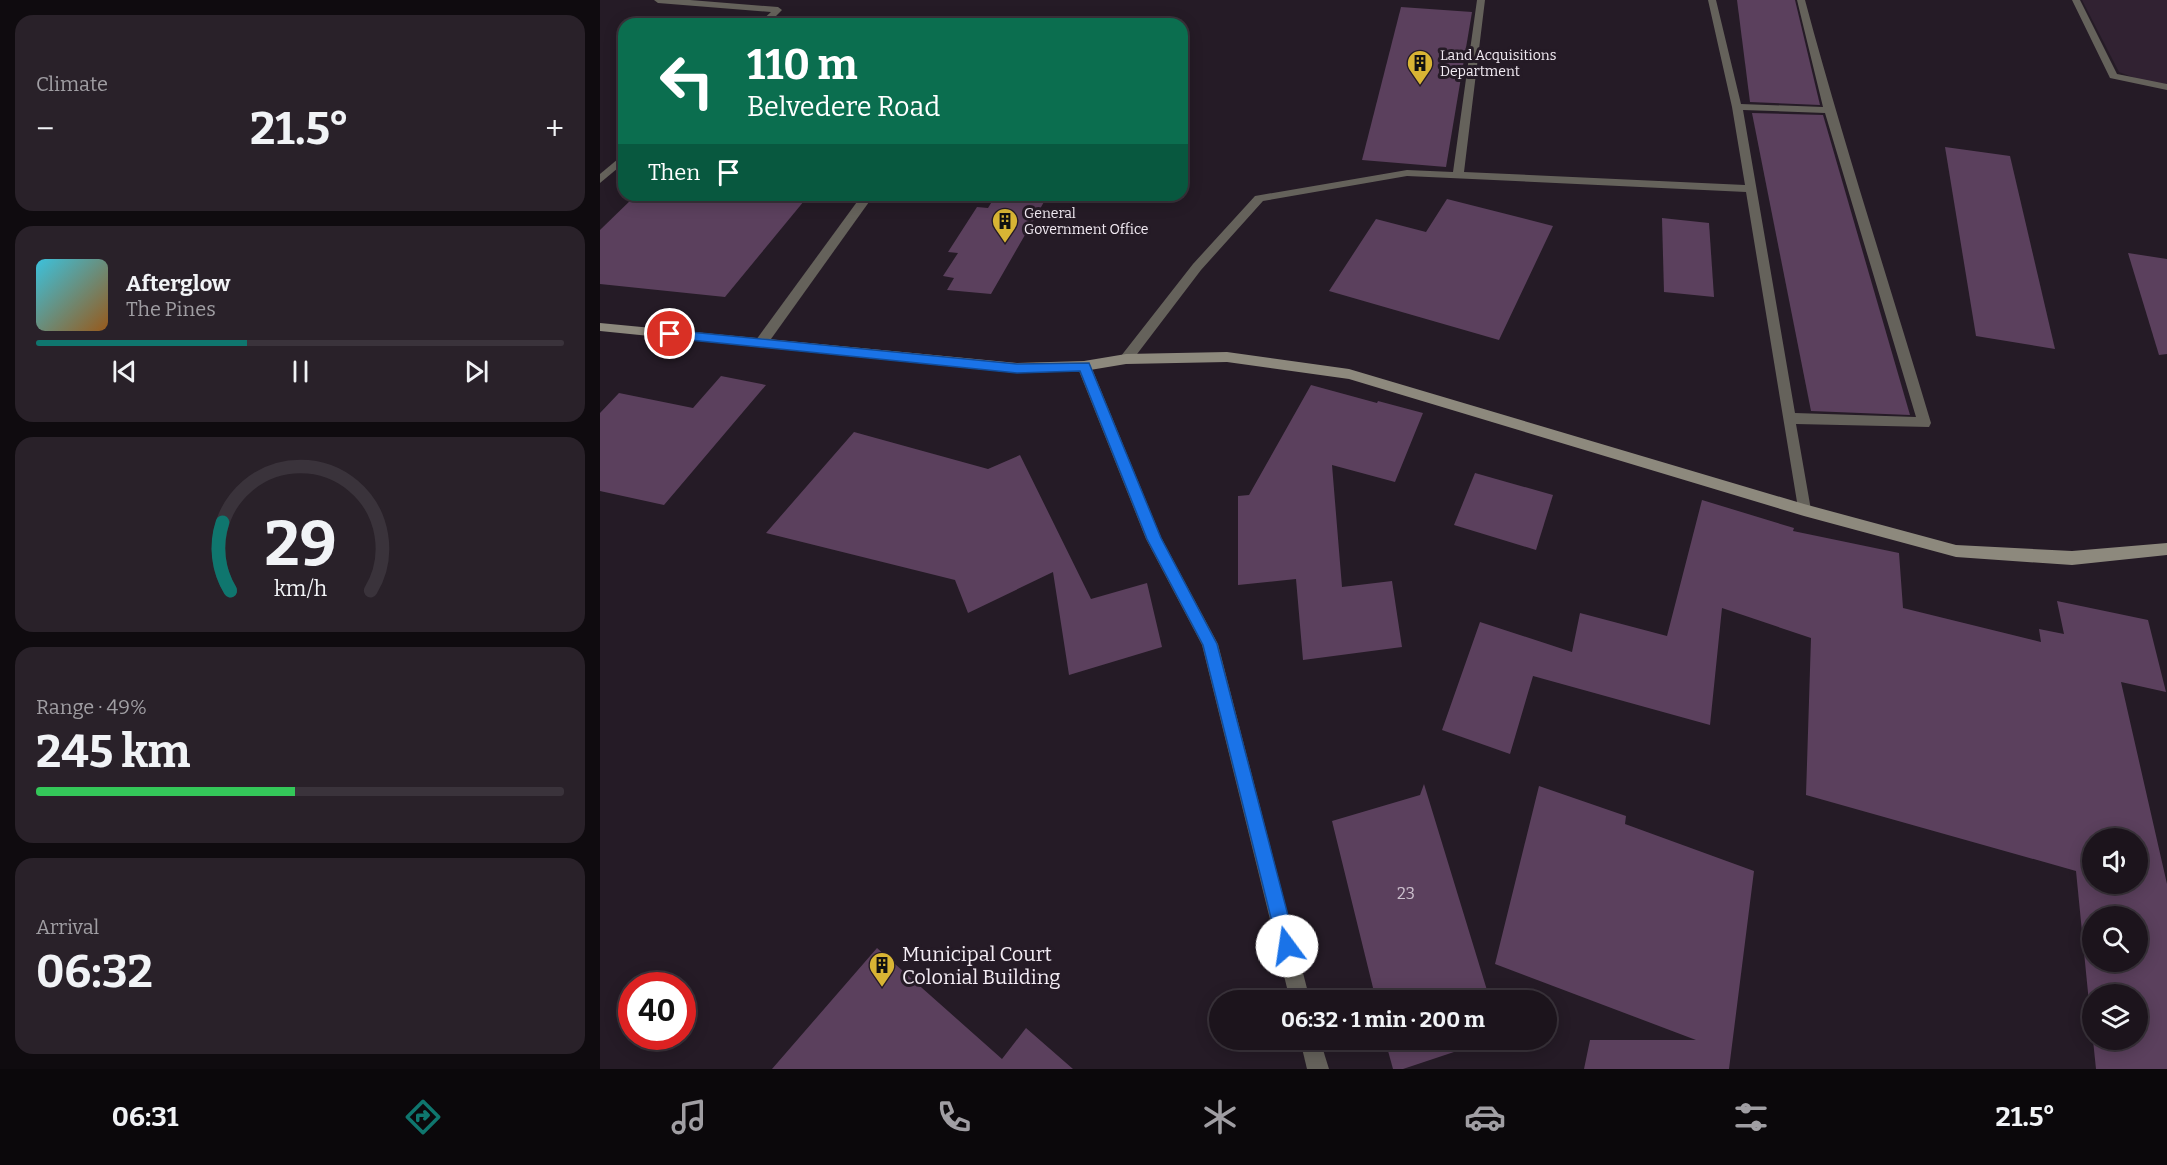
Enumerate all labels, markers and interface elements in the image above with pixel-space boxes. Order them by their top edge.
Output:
text: 110 m [747,40,858,90]
icon: left [648,42,726,120]
place label: Land Acquisitions Department [1440,47,1556,80]
building icon: Land Acquisitions Department [1405,48,1435,86]
text: Climate [36,72,108,96]
text: Belvedere Road [747,91,940,123]
text: 21.5° [250,102,349,156]
text: − [36,109,54,149]
text: + [545,109,564,149]
icon: arrive [712,156,745,189]
text: Then [648,159,700,186]
place label: General Government Office [1024,205,1148,238]
building icon: General Government Office [990,206,1020,244]
text: Afterglow [126,270,230,297]
text: The Pines [126,297,216,321]
pin [644,308,695,359]
icon: arrive [653,317,686,350]
icon: previous [108,355,141,388]
icon: pause [284,355,317,388]
icon: next [460,355,493,388]
text: 29 [264,508,336,583]
text: km/h [273,577,327,603]
text: Range · 49% [36,695,147,719]
text: 245 km [36,725,191,779]
map controls [2082,828,2148,1050]
button: sound [2082,828,2148,894]
house number: 23 [1397,884,1415,903]
button: search [2082,906,2148,972]
position arrow [1255,914,1319,978]
text: Arrival [36,915,99,939]
place label: Municipal Court Colonial Building [902,942,1061,989]
text: 06:32 [36,945,153,999]
building icon: Municipal Court Colonial Building [867,950,897,988]
speed limit sign: 40 [618,972,696,1050]
button: layers [2082,984,2148,1050]
text: 06:32 · 1 min · 200 m [1281,1006,1485,1033]
icon: directions [402,1096,444,1138]
icon: music [668,1096,710,1138]
icon: phone [933,1096,975,1138]
icon: climate [1199,1096,1241,1138]
icon: car [1464,1096,1506,1138]
icon: filters [1730,1096,1772,1138]
text: 06:31 [112,1101,178,1133]
text: 21.5° [1995,1101,2055,1133]

